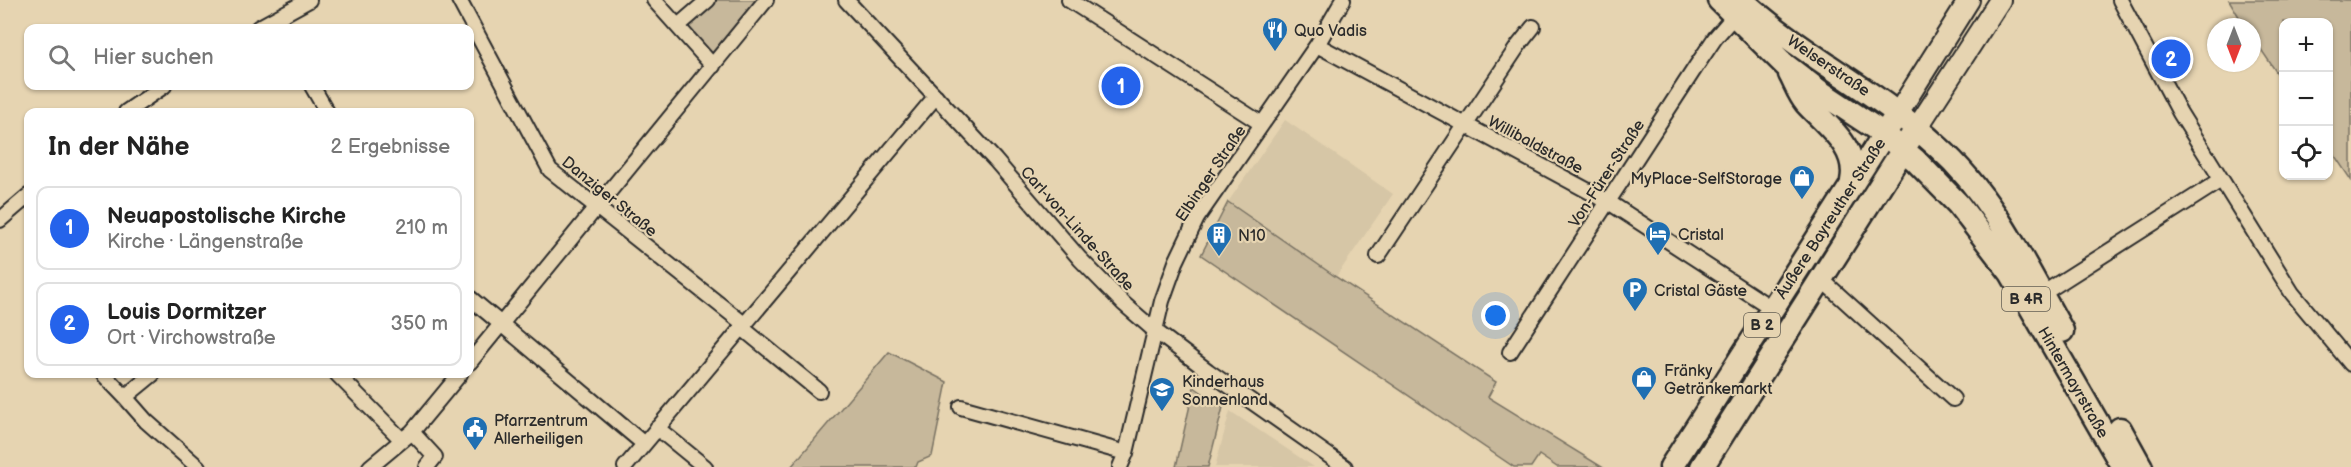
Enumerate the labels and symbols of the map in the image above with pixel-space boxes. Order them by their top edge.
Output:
restaurant icon: Quo Vadis [1260,15,1290,53]
north arrow [2207,18,2261,72]
place label: Quo Vadis [1294,22,1367,41]
street label: Welserstraße [1783,32,1874,101]
pin: 2 [2152,36,2190,82]
pin: 1 [1102,64,1140,109]
street label: Willibaldstraße [1485,112,1587,179]
street label: Von-Fürer-Straße [1565,116,1649,231]
street label: Elbinger Straße [1172,122,1251,226]
street label: Äußere Bayreuther Straße [1770,133,1891,303]
street label: Danziger Straße [558,153,661,242]
street label: Carl-von-Linde-Straße [1016,163,1138,296]
shop icon: MyPlace-SelfStorage [1787,163,1817,201]
place label: MyPlace-SelfStorage [1630,170,1783,189]
hotel icon: Cristal [1643,219,1673,257]
building icon: N10 [1204,220,1234,258]
place label: Cristal [1678,226,1724,245]
place label: N10 [1238,227,1266,246]
parking icon: Cristal Gäste [1620,275,1650,313]
place label: Cristal Gäste [1654,282,1748,301]
road number: B 4R [2002,287,2050,311]
your location [1481,301,1510,330]
road number: B 2 [1744,313,1780,337]
street label: Hintermayrstraße [2033,324,2112,442]
place label: Fränky Getränkemarkt [1664,362,1772,399]
shop icon: Fränky Getränkemarkt [1629,364,1659,402]
place label: Kinderhaus Sonnenland [1182,373,1268,410]
school or university icon: Kinderhaus Sonnenland [1147,375,1177,413]
place label: Pfarrzentrum Allerheiligen [494,412,588,449]
public building icon: Pfarrzentrum Allerheiligen [460,414,490,452]

